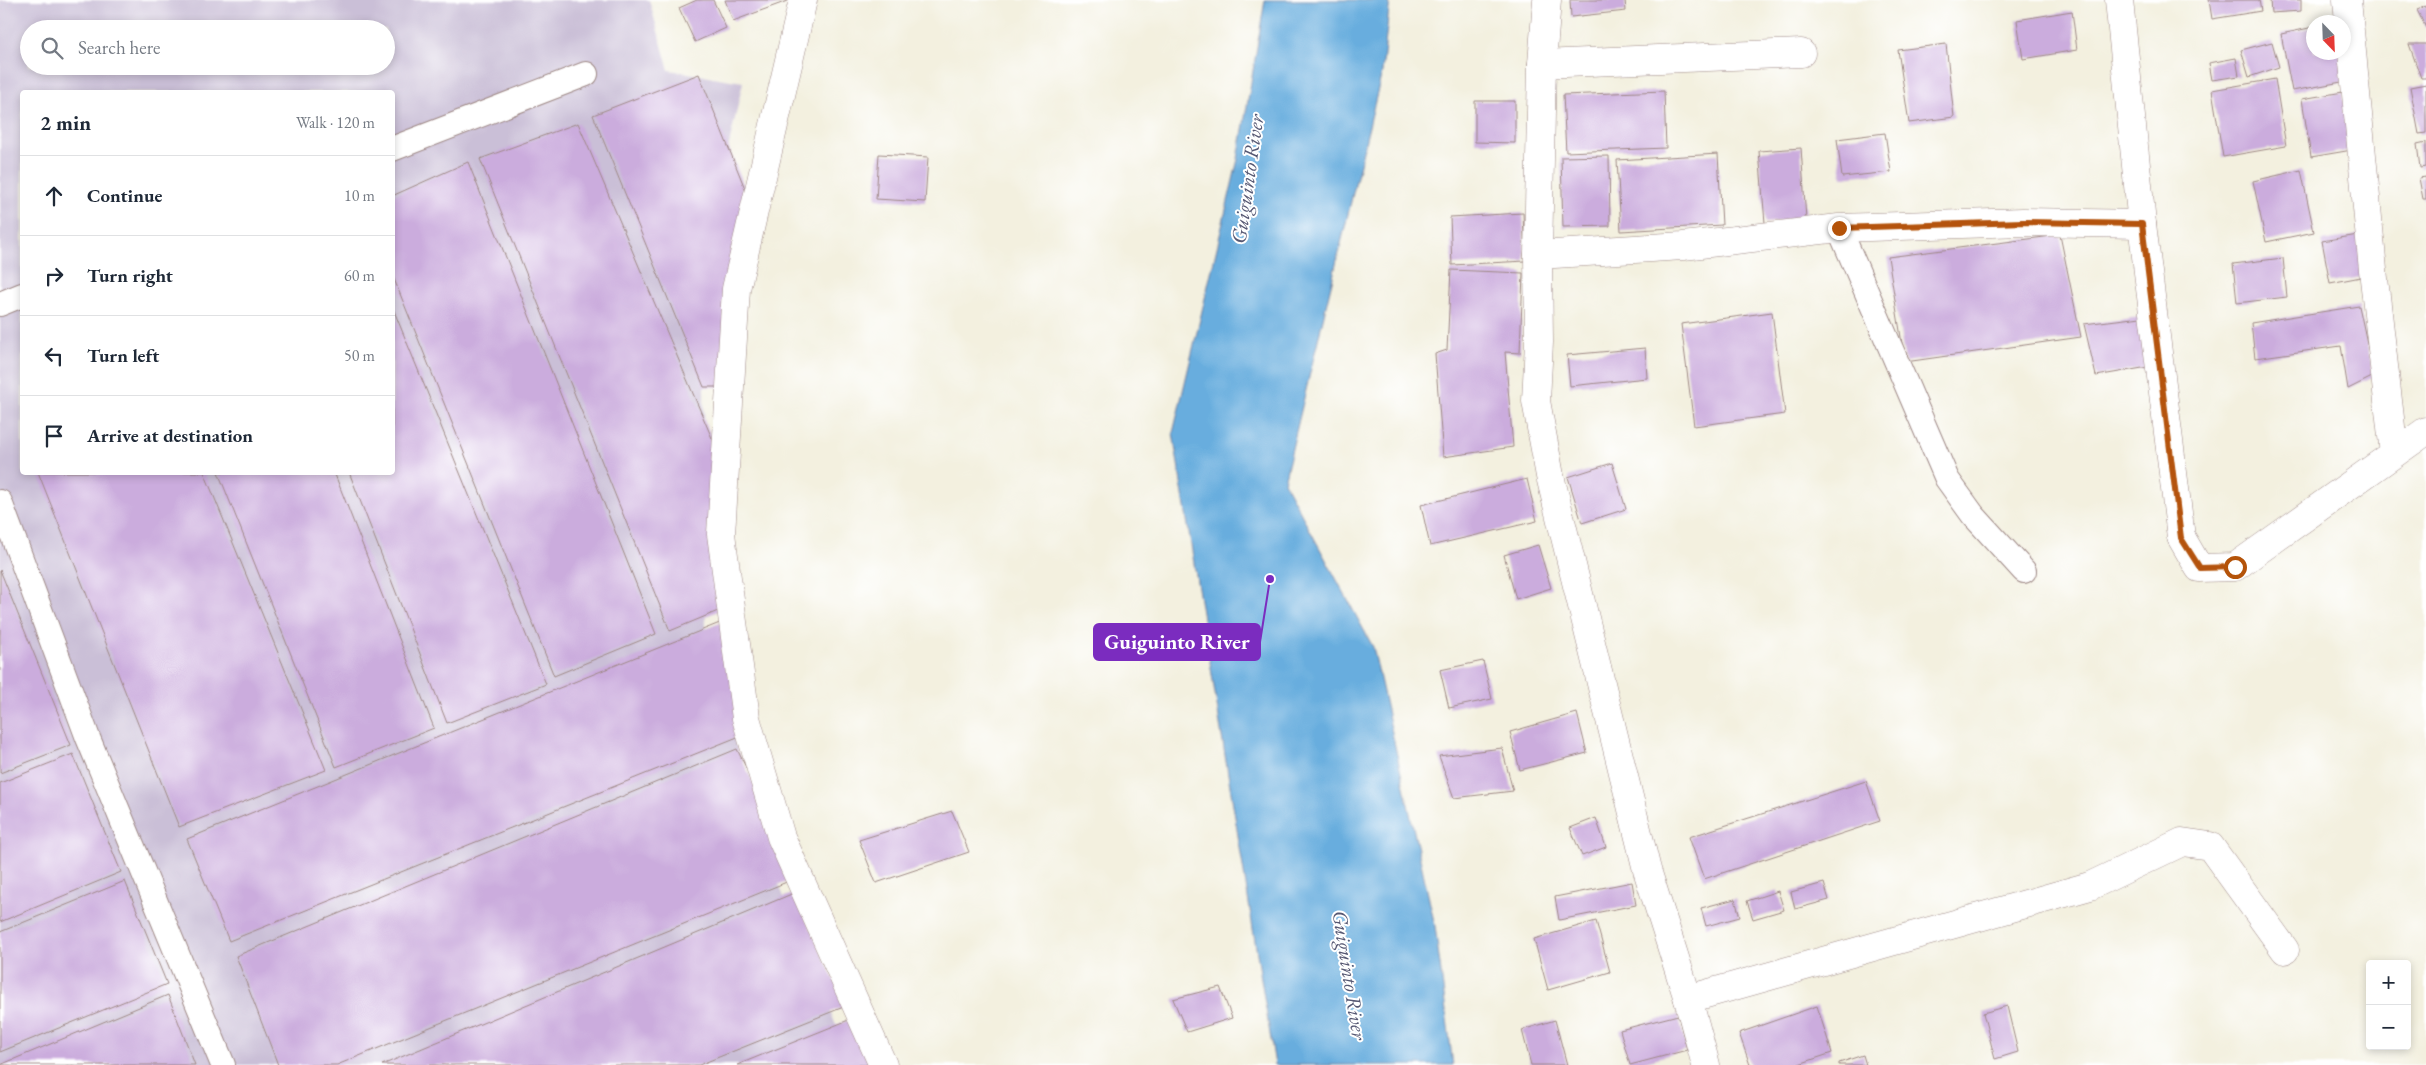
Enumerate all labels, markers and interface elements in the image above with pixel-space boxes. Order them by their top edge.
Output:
north arrow [2306,15,2351,60]
search box [20,20,395,75]
icon: search [38,34,66,62]
text: Search here [78,35,160,60]
text: 2 min [40,109,91,136]
text: Walk · 120 m [296,112,375,133]
water label: Guiguinto River [1225,112,1270,245]
icon: ahead [40,182,68,210]
text: Continue [87,183,162,208]
text: 10 m [344,185,375,206]
route end [1828,217,1851,240]
icon: right [40,262,68,290]
text: Turn right [87,263,173,288]
text: 60 m [344,265,375,286]
icon: left [40,342,68,370]
text: Turn left [87,343,159,368]
text: 50 m [344,345,375,366]
icon: arrive [40,422,68,450]
text: Arrive at destination [87,423,253,448]
route start [2224,556,2247,579]
callout: Guiguinto River [1094,624,1260,660]
text: Guiguinto River [1104,628,1250,655]
water label: Guiguinto River [1326,909,1374,1042]
map controls [2366,960,2411,1050]
button: + [2366,960,2411,1005]
button: − [2366,1005,2411,1050]

